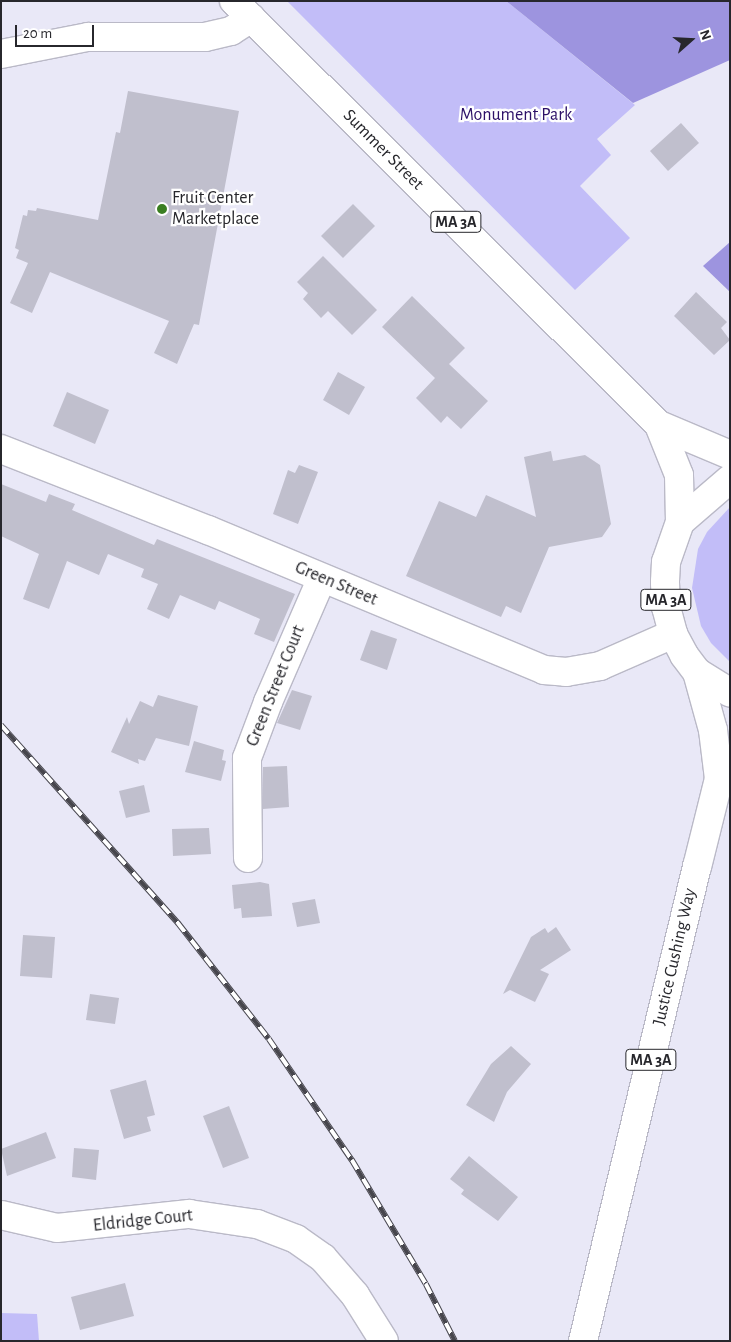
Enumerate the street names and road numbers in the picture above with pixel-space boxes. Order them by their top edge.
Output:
street label: Summer Street [338,105,428,195]
road number: MA 3A [430,208,482,236]
street label: Green Street [292,557,380,611]
road number: MA 3A [640,586,692,614]
street label: Green Street Court [242,622,310,750]
street label: Justice Cushing Way [649,886,701,1028]
road number: MA 3A [625,1046,677,1074]
street label: Eldridge Court [92,1205,194,1237]

